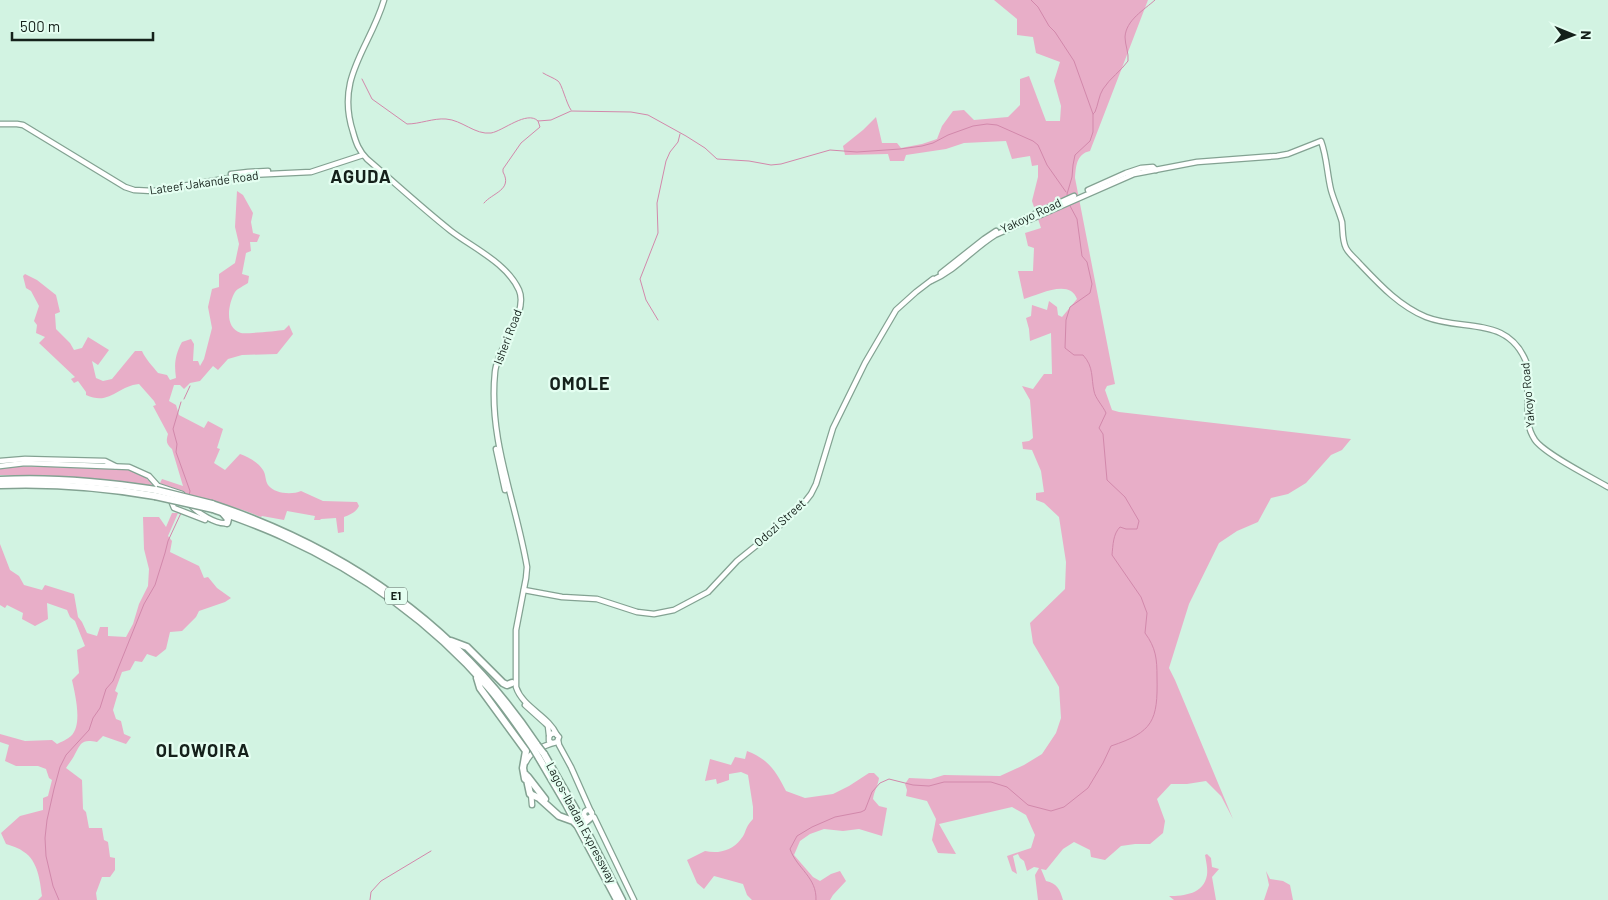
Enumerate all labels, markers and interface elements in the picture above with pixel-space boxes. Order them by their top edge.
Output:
scale bar [12,10,154,42]
north arrow [1548,10,1598,60]
text: 500 m [20,17,60,35]
text: N [1578,30,1595,40]
district label: AGUDA [330,165,392,187]
street label: Lateef Jakande Road [149,167,259,197]
street label: Yakoyo Road [998,195,1063,235]
street label: Isheri Road [490,307,524,366]
street label: Yakoyo Road [1517,362,1537,428]
district label: OMOLE [549,372,611,394]
street label: Odozi Street [751,496,808,549]
road number: E1 [385,588,407,604]
district label: OLOWOIRA [156,739,250,761]
street label: Lagos-Ibadan Expressway [544,760,620,886]

